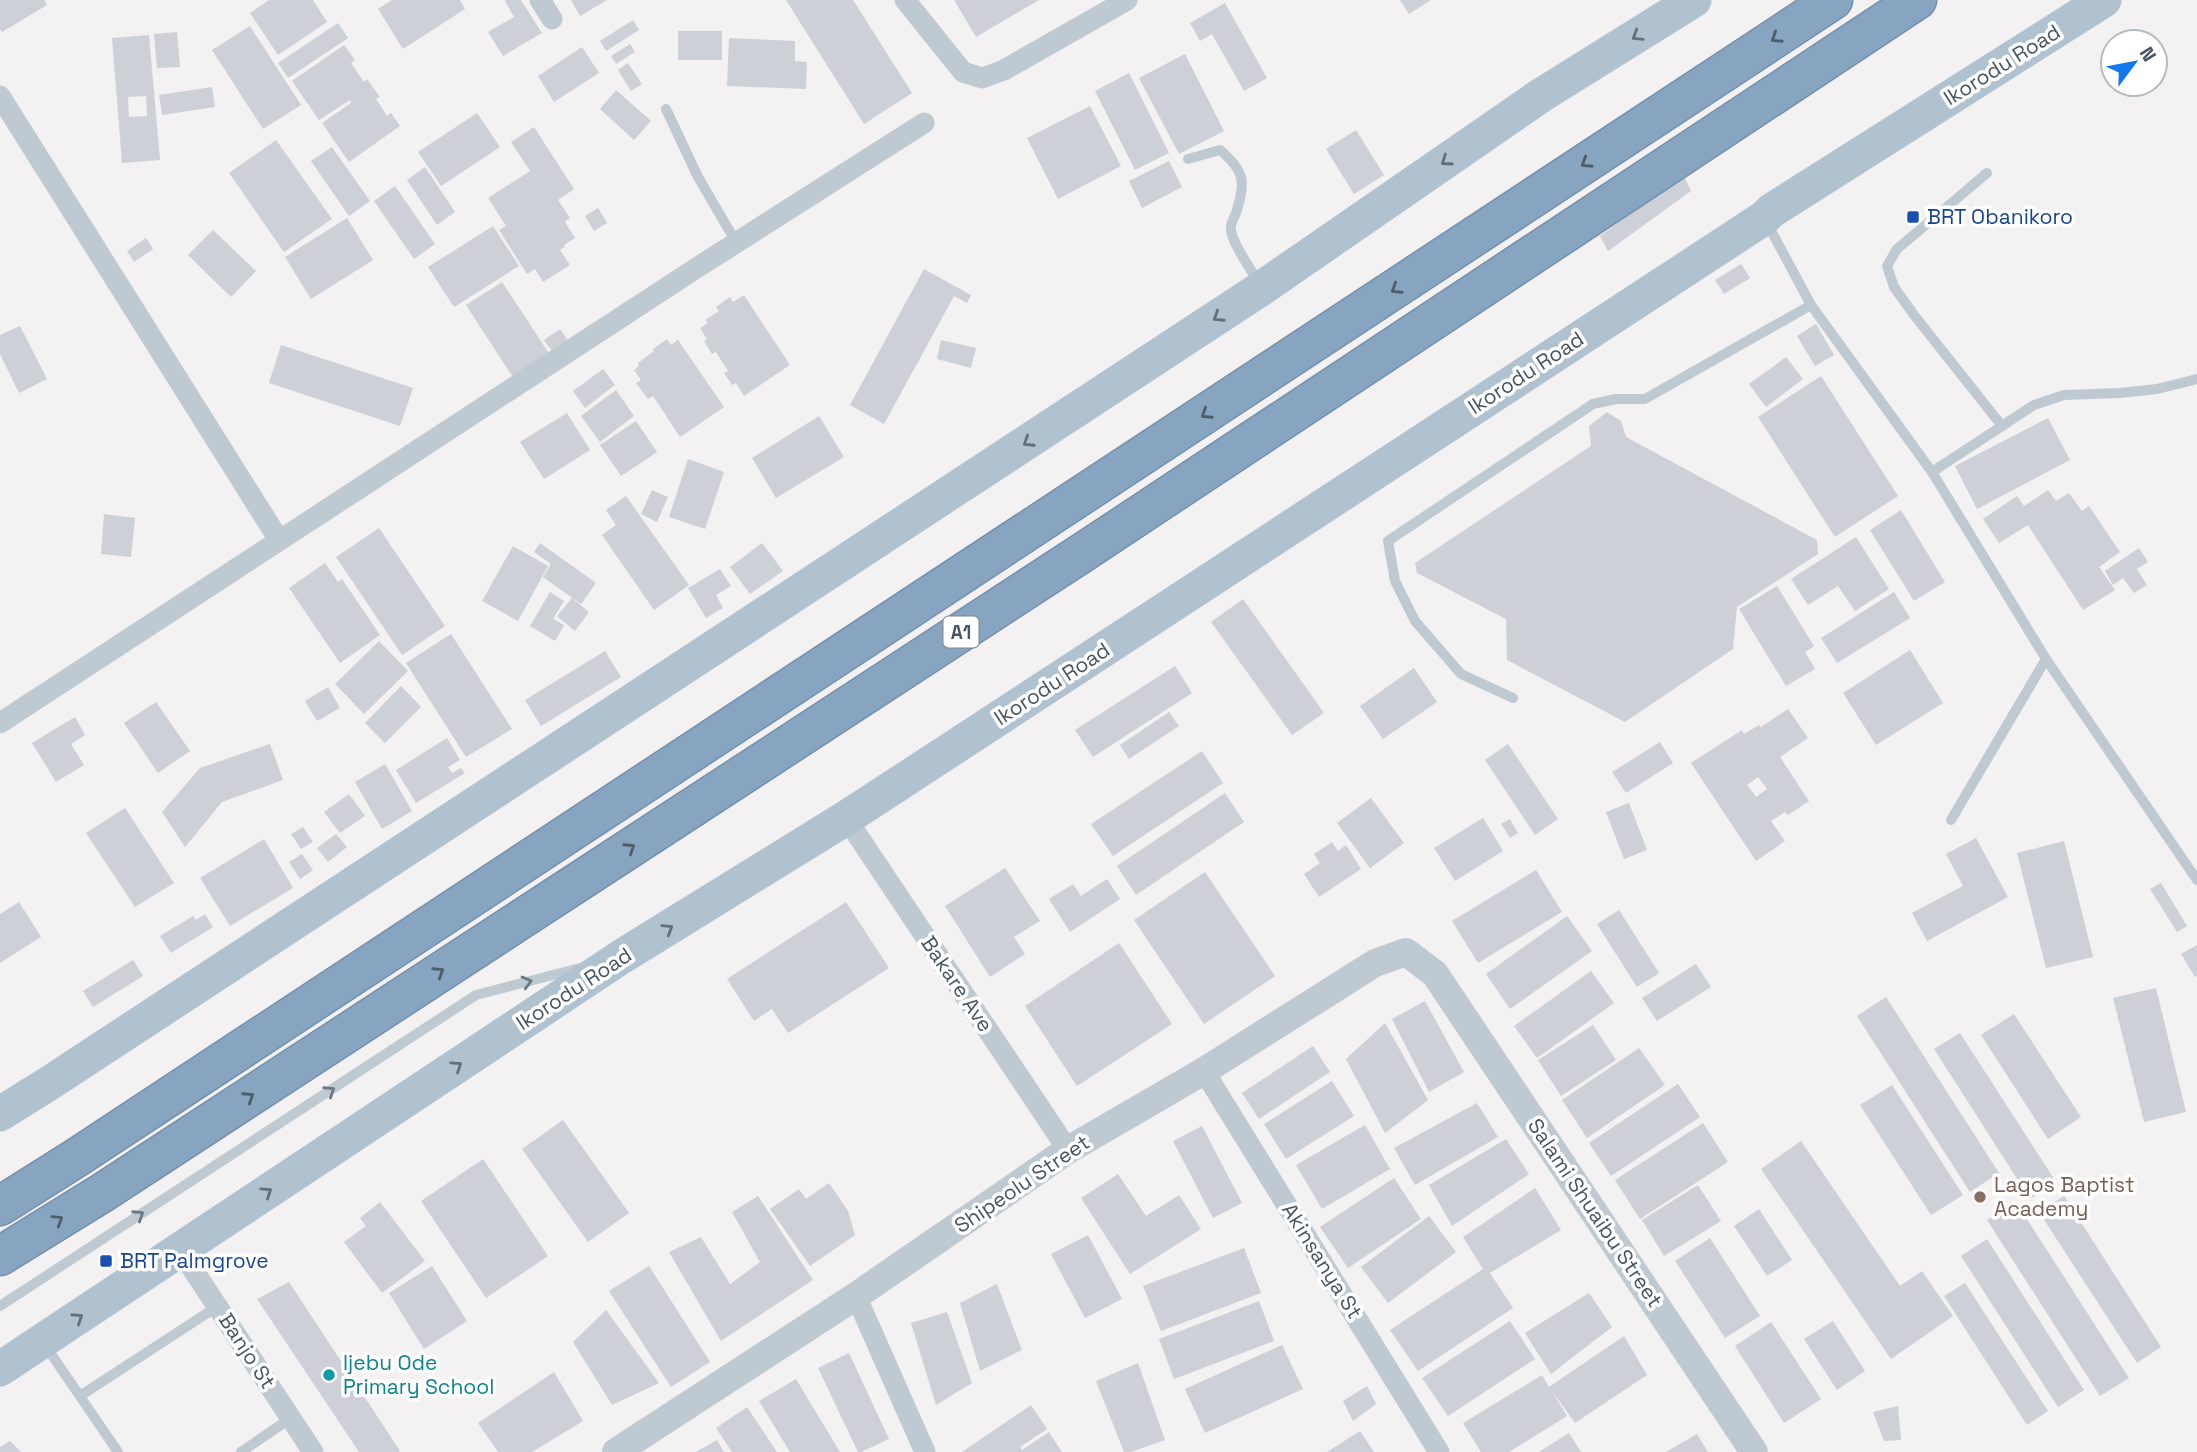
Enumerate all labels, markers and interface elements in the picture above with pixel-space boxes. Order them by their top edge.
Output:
street label: Ikorodu Road [1938,18,2065,111]
one-way arrow [1631,28,1644,41]
north arrow [2099,28,2169,98]
one-way arrow [1770,29,1783,42]
text: N [2134,42,2162,66]
one-way arrow [1441,153,1454,165]
one-way arrow [1581,155,1594,167]
place label: BRT Obanikoro [1927,203,2073,230]
marker: BRT Obanikoro [1905,209,1921,225]
one-way arrow [1391,280,1404,293]
one-way arrow [1213,309,1226,322]
street label: Ikorodu Road [1463,325,1589,420]
one-way arrow [1201,406,1214,419]
one-way arrow [1023,434,1036,446]
road number: A1 [944,617,978,648]
street label: Ikorodu Road [989,636,1115,731]
one-way arrow [622,844,635,856]
one-way arrow [660,924,673,937]
street label: Bakare Ave [915,930,999,1037]
street label: Ikorodu Road [511,941,637,1036]
one-way arrow [432,968,445,981]
one-way arrow [521,976,533,990]
one-way arrow [449,1062,462,1075]
one-way arrow [322,1086,335,1099]
one-way arrow [241,1092,254,1105]
street label: Salami Shuaibu Street [1522,1113,1669,1312]
street label: Shipeolu Street [949,1128,1095,1239]
place label: Lagos Baptist Academy [1994,1171,2135,1222]
one-way arrow [259,1188,272,1200]
marker: Lagos Baptist Academy [1972,1189,1988,1205]
street label: Akinsanya St [1276,1198,1369,1324]
one-way arrow [131,1211,144,1224]
one-way arrow [50,1216,63,1229]
place label: BRT Palmgrove [120,1247,269,1274]
marker: BRT Palmgrove [98,1253,114,1269]
street label: Banjo St [213,1308,282,1394]
one-way arrow [70,1314,83,1326]
place label: Ijebu Ode Primary School [343,1349,494,1400]
marker: Ijebu Ode Primary School [321,1367,337,1383]

